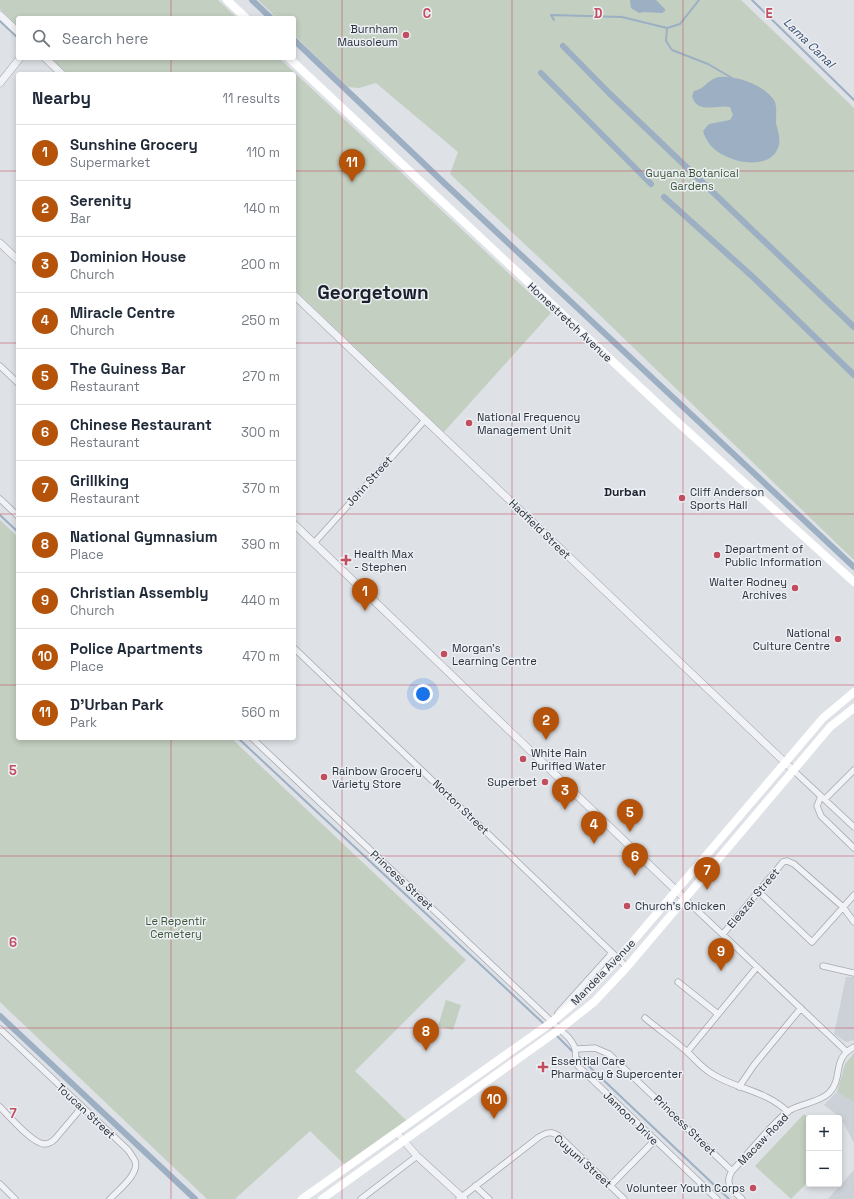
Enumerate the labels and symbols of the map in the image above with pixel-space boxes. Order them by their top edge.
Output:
text: C [423,5,431,22]
text: D [594,5,603,22]
text: E [765,5,773,22]
water label: Lama Canal [780,14,840,73]
place label: Burnham Mausoleum [338,22,398,49]
marker: Burnham Mausoleum [401,30,411,40]
pin: 11 [339,149,365,182]
park label: Guyana Botanical Gardens [645,166,739,193]
street label: Homestretch Avenue [525,279,615,365]
district label: Georgetown [317,280,429,305]
place label: National Frequency Management Unit [477,410,580,437]
marker: National Frequency Management Unit [464,418,474,428]
street label: John Street [343,453,395,509]
district label: Durban [604,484,646,500]
place label: Cliff Anderson Sports Hall [690,485,764,512]
marker: Cliff Anderson Sports Hall [677,493,687,503]
street label: Hadfield Street [506,496,574,562]
place label: Department of Public Information [725,542,822,569]
place label: Health Max - Stephen [354,547,414,574]
marker: Department of Public Information [712,550,722,560]
marker: Health Max - Stephen [341,555,351,565]
place label: Walter Rodney Archives [709,575,787,602]
pin: 1 [352,578,378,611]
marker: Walter Rodney Archives [790,583,800,593]
place label: National Culture Centre [753,626,830,653]
marker: National Culture Centre [833,634,843,644]
place label: Morgan’s Learning Centre [452,641,537,668]
marker: Morgan’s Learning Centre [439,649,449,659]
your location [413,684,433,704]
pin: 2 [533,707,559,740]
place label: White Rain Purified Water [531,746,606,773]
marker: White Rain Purified Water [518,754,528,764]
text: 5 [9,762,17,779]
place label: Rainbow Grocery Variety Store [332,764,422,791]
marker: Rainbow Grocery Variety Store [319,772,329,782]
place label: Superbet [487,775,537,789]
street label: Norton Street [430,777,492,837]
marker: Superbet [540,777,550,787]
pin: 3 [552,777,578,810]
pin: 5 [617,799,643,832]
pin: 4 [581,811,607,844]
pin: 6 [622,843,648,876]
street label: Princess Street [367,847,437,913]
pin: 7 [694,857,720,890]
street label: Eleazar Street [724,865,782,931]
place label: Church's Chicken [635,899,726,913]
marker: Church's Chicken [622,901,632,911]
park label: Le Repentir Cemetery [146,914,206,941]
text: 6 [9,934,17,951]
street label: Mandela Avenue [568,936,638,1008]
pin: 9 [708,938,734,971]
pin: 8 [413,1018,439,1051]
place label: Essential Care Pharmacy & Supercenter [551,1054,682,1081]
marker: Essential Care Pharmacy & Supercenter [538,1062,548,1072]
street label: Toucan Street [54,1080,118,1142]
pin: 10 [481,1086,507,1119]
street label: Jamoon Drive [600,1088,662,1148]
street label: Princess Street [651,1092,719,1158]
text: 7 [9,1105,17,1122]
street label: Macaw Road [735,1110,791,1168]
street label: Cuyuni Street [551,1131,615,1191]
place label: Volunteer Youth Corps [626,1181,745,1195]
marker: Volunteer Youth Corps [748,1183,758,1193]

